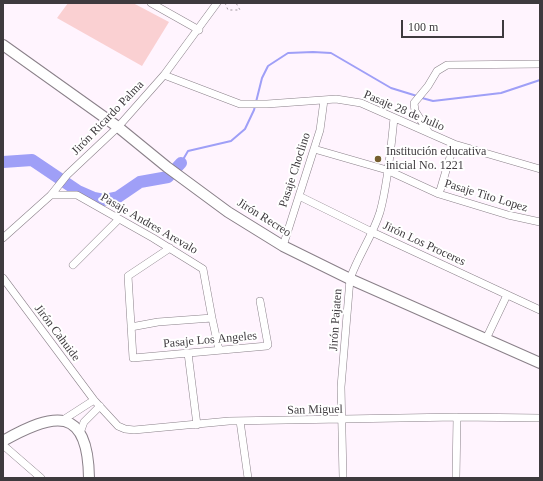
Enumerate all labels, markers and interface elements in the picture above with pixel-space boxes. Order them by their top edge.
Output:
scale bar [403,12,506,38]
text: 100 m [408,20,438,34]
street label: Jirón Ricardo Palma [69,78,147,158]
street label: Pasaje 28 de Julio [361,88,447,134]
street label: Pasaje Choclino [276,131,314,209]
place label: Institución educativa inicial No. 1221 [386,145,486,173]
marker: Institución educativa inicial No. 1221 [373,154,383,164]
street label: Pasaje Tito Lopez [443,177,529,215]
street label: Pasaje Andres Arevalo [98,190,200,258]
street label: Jirón Recreo [234,196,294,240]
street label: Jirón Los Proceres [380,219,468,269]
street label: Jirón Pajaten [327,288,345,352]
street label: Jirón Cahuide [31,302,83,364]
street label: Pasaje Los Angeles [163,329,257,351]
street label: San Miguel [287,402,343,418]

